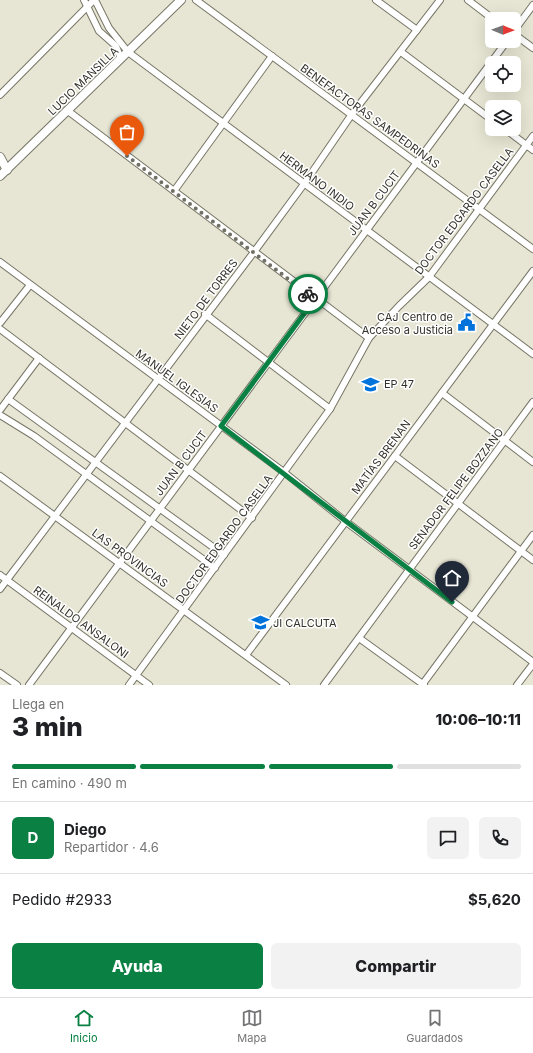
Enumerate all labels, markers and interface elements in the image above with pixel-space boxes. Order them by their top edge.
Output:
north arrow [485,12,521,48]
map controls [485,12,521,136]
street label: LUCIO MANSILLA [45,43,122,118]
button: locate [485,56,521,92]
street label: BENEFACTORAS SAMPEDRINAS [298,61,442,171]
button: layers [485,100,521,136]
pin [110,115,144,156]
icon: bag [116,121,138,143]
street label: DOCTOR EDGARDO CASELLA [412,144,517,277]
street label: HERMANO INDIO [277,148,357,214]
street label: JUAN B CUCIT [345,168,403,238]
street label: NIETO DE TORRES [171,256,241,342]
courier [288,274,328,314]
icon: bike [297,283,319,305]
place label: CAJ Centro de Acceso a Justicia [362,310,453,337]
public building icon: CAJ Centro de Acceso a Justicia [456,313,476,333]
street label: MANUEL IGLESIAS [133,346,221,416]
school or university icon: EP 47 [361,374,381,394]
place label: EP 47 [384,377,414,391]
street label: MATÍAS BRENAN [348,417,414,497]
street label: SENADOR FELIPE BOZZANO [406,425,506,553]
street label: JUAN B CUCIT [152,428,210,498]
street label: DOCTOR EDGARDO CASELLA [173,472,276,606]
street label: LAS PROVINCIAS [89,526,171,590]
pin [435,561,469,602]
icon: home [441,567,463,589]
street label: REINALDO ANSALONI [31,583,131,661]
school or university icon: JI CALCUTA [250,613,270,633]
place label: JI CALCUTA [273,616,337,630]
text: Llega en [12,696,64,712]
text: 10:06–10:11 [435,710,521,729]
text: 3 min [12,711,83,742]
text: En camino · 490 m [12,775,127,791]
button: chat [427,817,469,859]
button: phone [479,817,521,859]
text: Diego [64,820,107,839]
text: D [28,828,38,847]
text: Repartidor · 4.6 [64,839,159,855]
text: Pedido #2933 [12,890,112,909]
text: $5,620 [468,890,521,909]
button: Ayuda [12,943,263,989]
button: Compartir [271,943,521,989]
tab: Inicio [70,1007,98,1045]
tab: Mapa [237,1007,266,1045]
tab: Guardados [406,1007,463,1045]

